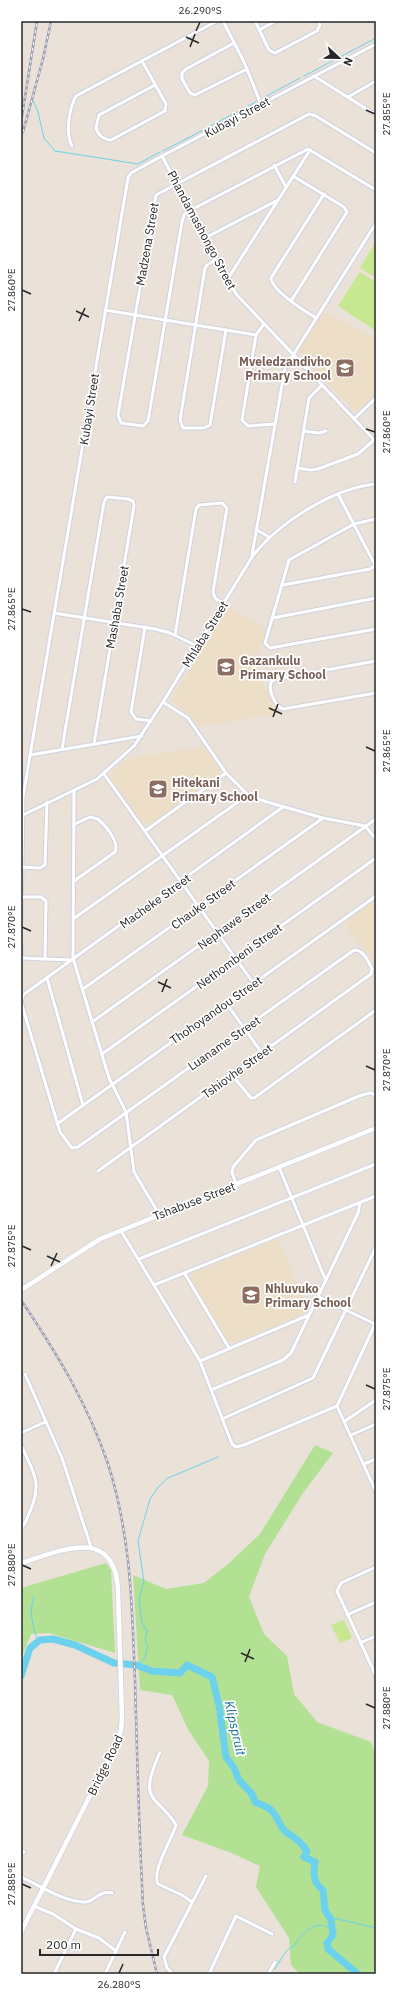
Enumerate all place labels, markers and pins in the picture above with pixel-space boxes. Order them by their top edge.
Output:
place label: Mveledzandivho Primary School [239,354,331,383]
school or university icon: Mveledzandivho Primary School [334,357,356,379]
place label: Gazankulu Primary School [240,653,326,682]
school or university icon: Gazankulu Primary School [215,656,237,678]
place label: Hitekani Primary School [172,775,258,804]
school or university icon: Hitekani Primary School [147,778,169,800]
place label: Nhluvuko Primary School [265,1281,351,1310]
school or university icon: Nhluvuko Primary School [240,1284,262,1306]

